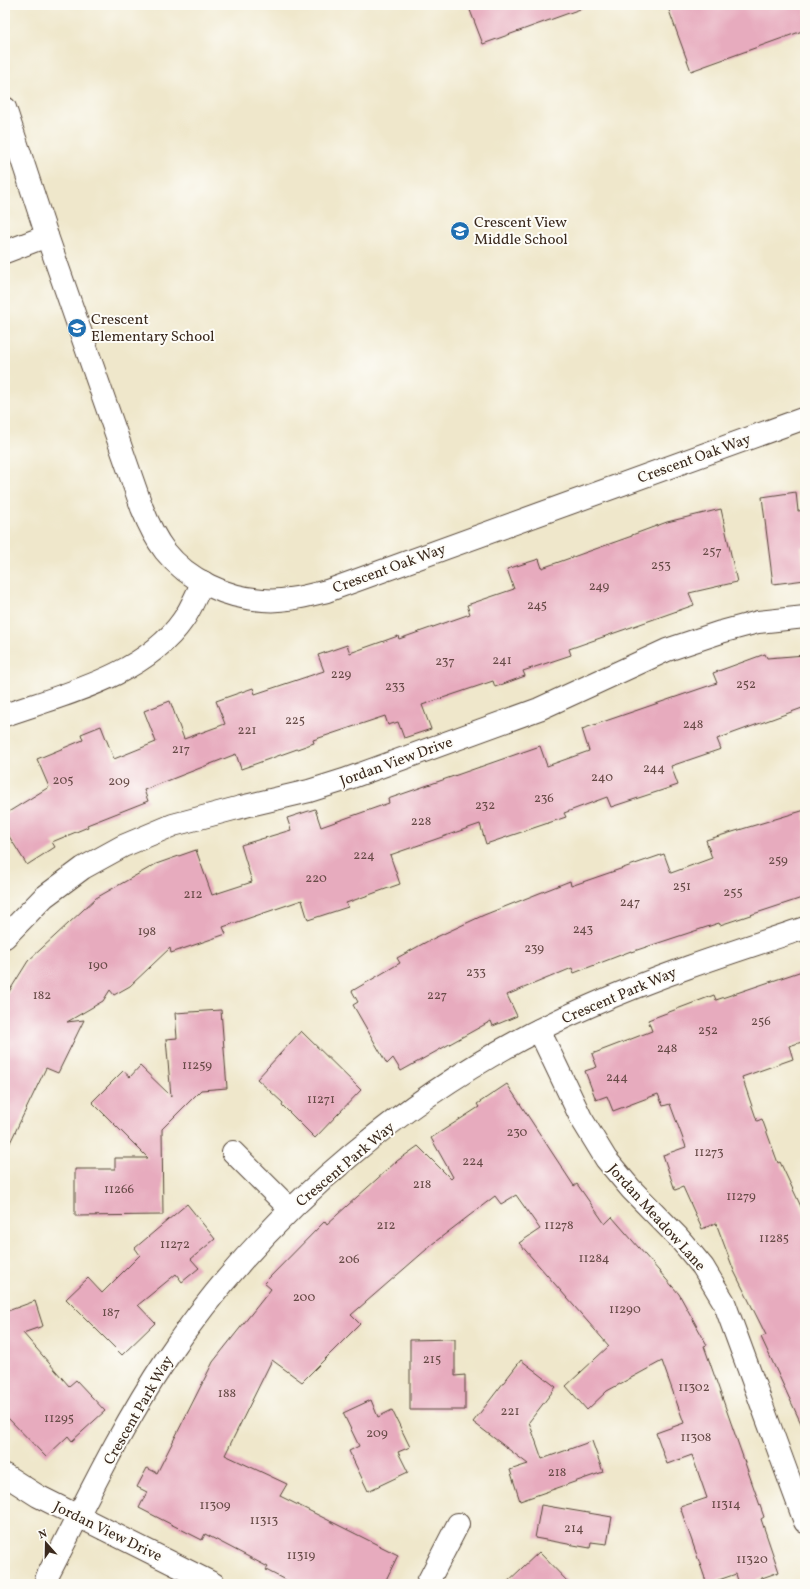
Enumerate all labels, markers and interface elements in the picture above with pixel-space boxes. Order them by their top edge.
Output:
place label: Crescent View Middle School [474,213,568,251]
school or university icon: Crescent View Middle School [449,220,471,242]
place label: Crescent Elementary School [91,310,214,348]
school or university icon: Crescent Elementary School [66,317,88,339]
street label: Crescent Oak Way [635,429,754,490]
street label: Crescent Oak Way [330,539,449,600]
house number: 257 [702,543,722,561]
house number: 253 [651,557,671,575]
house number: 249 [589,578,610,596]
house number: 245 [527,597,547,615]
house number: 241 [492,652,512,670]
house number: 237 [435,653,455,671]
house number: 229 [331,666,352,684]
house number: 252 [736,676,756,694]
house number: 233 [385,678,405,696]
house number: 225 [285,712,305,730]
house number: 248 [683,716,703,734]
house number: 221 [237,722,257,740]
street label: Jordan View Drive [337,732,456,793]
house number: 217 [172,741,190,759]
house number: 244 [643,760,665,778]
house number: 240 [591,769,613,787]
house number: 205 [53,772,73,790]
house number: 209 [108,773,130,791]
house number: 236 [534,790,554,808]
house number: 232 [475,797,495,815]
house number: 228 [411,813,431,831]
house number: 224 [353,847,375,865]
house number: 259 [768,852,788,870]
house number: 220 [305,870,327,888]
house number: 251 [673,878,691,896]
house number: 255 [723,884,743,902]
house number: 212 [183,886,203,904]
house number: 247 [620,894,640,912]
house number: 243 [573,921,594,939]
house number: 198 [138,923,156,941]
house number: 239 [524,940,544,958]
house number: 190 [88,957,108,975]
street label: Crescent Park Way [559,963,680,1030]
house number: 233 [466,964,486,982]
house number: 182 [33,987,51,1005]
house number: 227 [427,987,447,1005]
house number: 256 [751,1013,771,1031]
house number: 252 [698,1022,718,1040]
house number: 248 [657,1040,677,1058]
house number: 11259 [182,1057,212,1075]
house number: 244 [606,1069,628,1087]
house number: 11271 [307,1091,335,1109]
street label: Crescent Park Way [292,1118,400,1213]
house number: 230 [507,1124,528,1142]
house number: 11273 [694,1144,724,1162]
house number: 224 [462,1153,484,1171]
street label: Jordan Meadow Lane [602,1160,710,1276]
house number: 218 [413,1176,431,1194]
house number: 11266 [104,1181,135,1199]
house number: 11279 [726,1188,756,1206]
house number: 212 [376,1217,396,1235]
house number: 11278 [544,1217,574,1235]
house number: 11285 [759,1230,789,1248]
house number: 11272 [160,1236,190,1254]
house number: 11284 [578,1250,610,1268]
house number: 206 [338,1251,360,1269]
house number: 200 [293,1289,316,1307]
house number: 11290 [609,1301,641,1319]
house number: 187 [102,1304,120,1322]
house number: 215 [423,1351,441,1369]
street label: Crescent Park Way [99,1352,179,1469]
house number: 11302 [678,1379,710,1397]
house number: 188 [218,1385,236,1403]
house number: 221 [500,1403,520,1421]
house number: 11295 [44,1410,74,1428]
house number: 209 [366,1425,388,1443]
house number: 11308 [681,1429,711,1447]
house number: 218 [548,1464,566,1482]
house number: 11314 [711,1496,741,1514]
street label: Jordan View Drive [50,1497,165,1568]
house number: 11309 [199,1497,231,1515]
house number: 11313 [250,1512,279,1530]
house number: 214 [564,1520,584,1538]
north arrow [26,1523,66,1563]
text: N [37,1527,49,1543]
house number: 11319 [287,1547,316,1565]
house number: 11320 [736,1551,768,1569]

